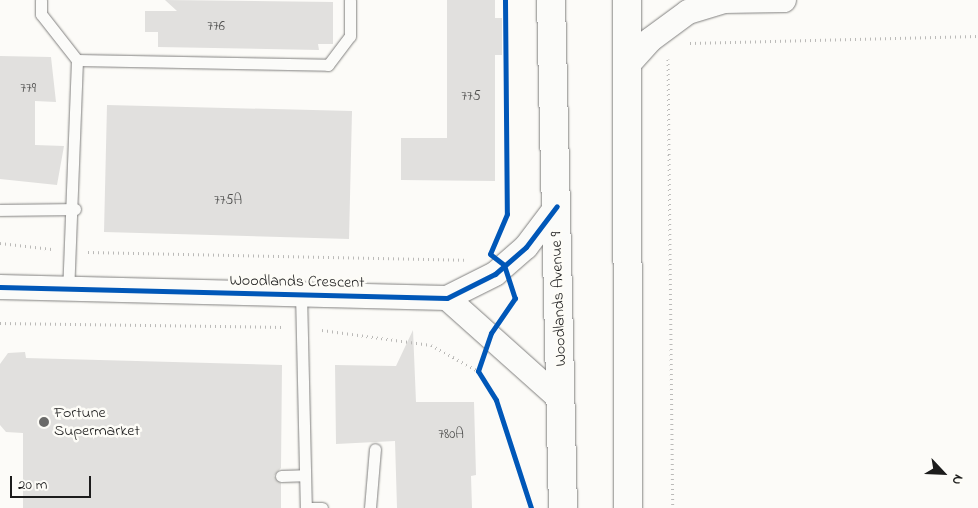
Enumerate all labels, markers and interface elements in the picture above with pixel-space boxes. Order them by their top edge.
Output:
house number: 776 [207,19,225,35]
house number: 779 [20,81,36,97]
house number: 775 [461,89,481,105]
house number: 775A [214,193,242,209]
street label: Woodlands Avenue 9 [547,231,571,367]
street label: Woodlands Crescent [229,271,365,293]
place label: Fortune Supermarket [54,403,140,441]
marker: Fortune Supermarket [38,416,50,428]
house number: 780A [438,427,464,443]
north arrow [918,448,968,498]
scale bar [12,466,94,498]
text: N [946,471,969,488]
text: 20 m [18,474,47,496]

